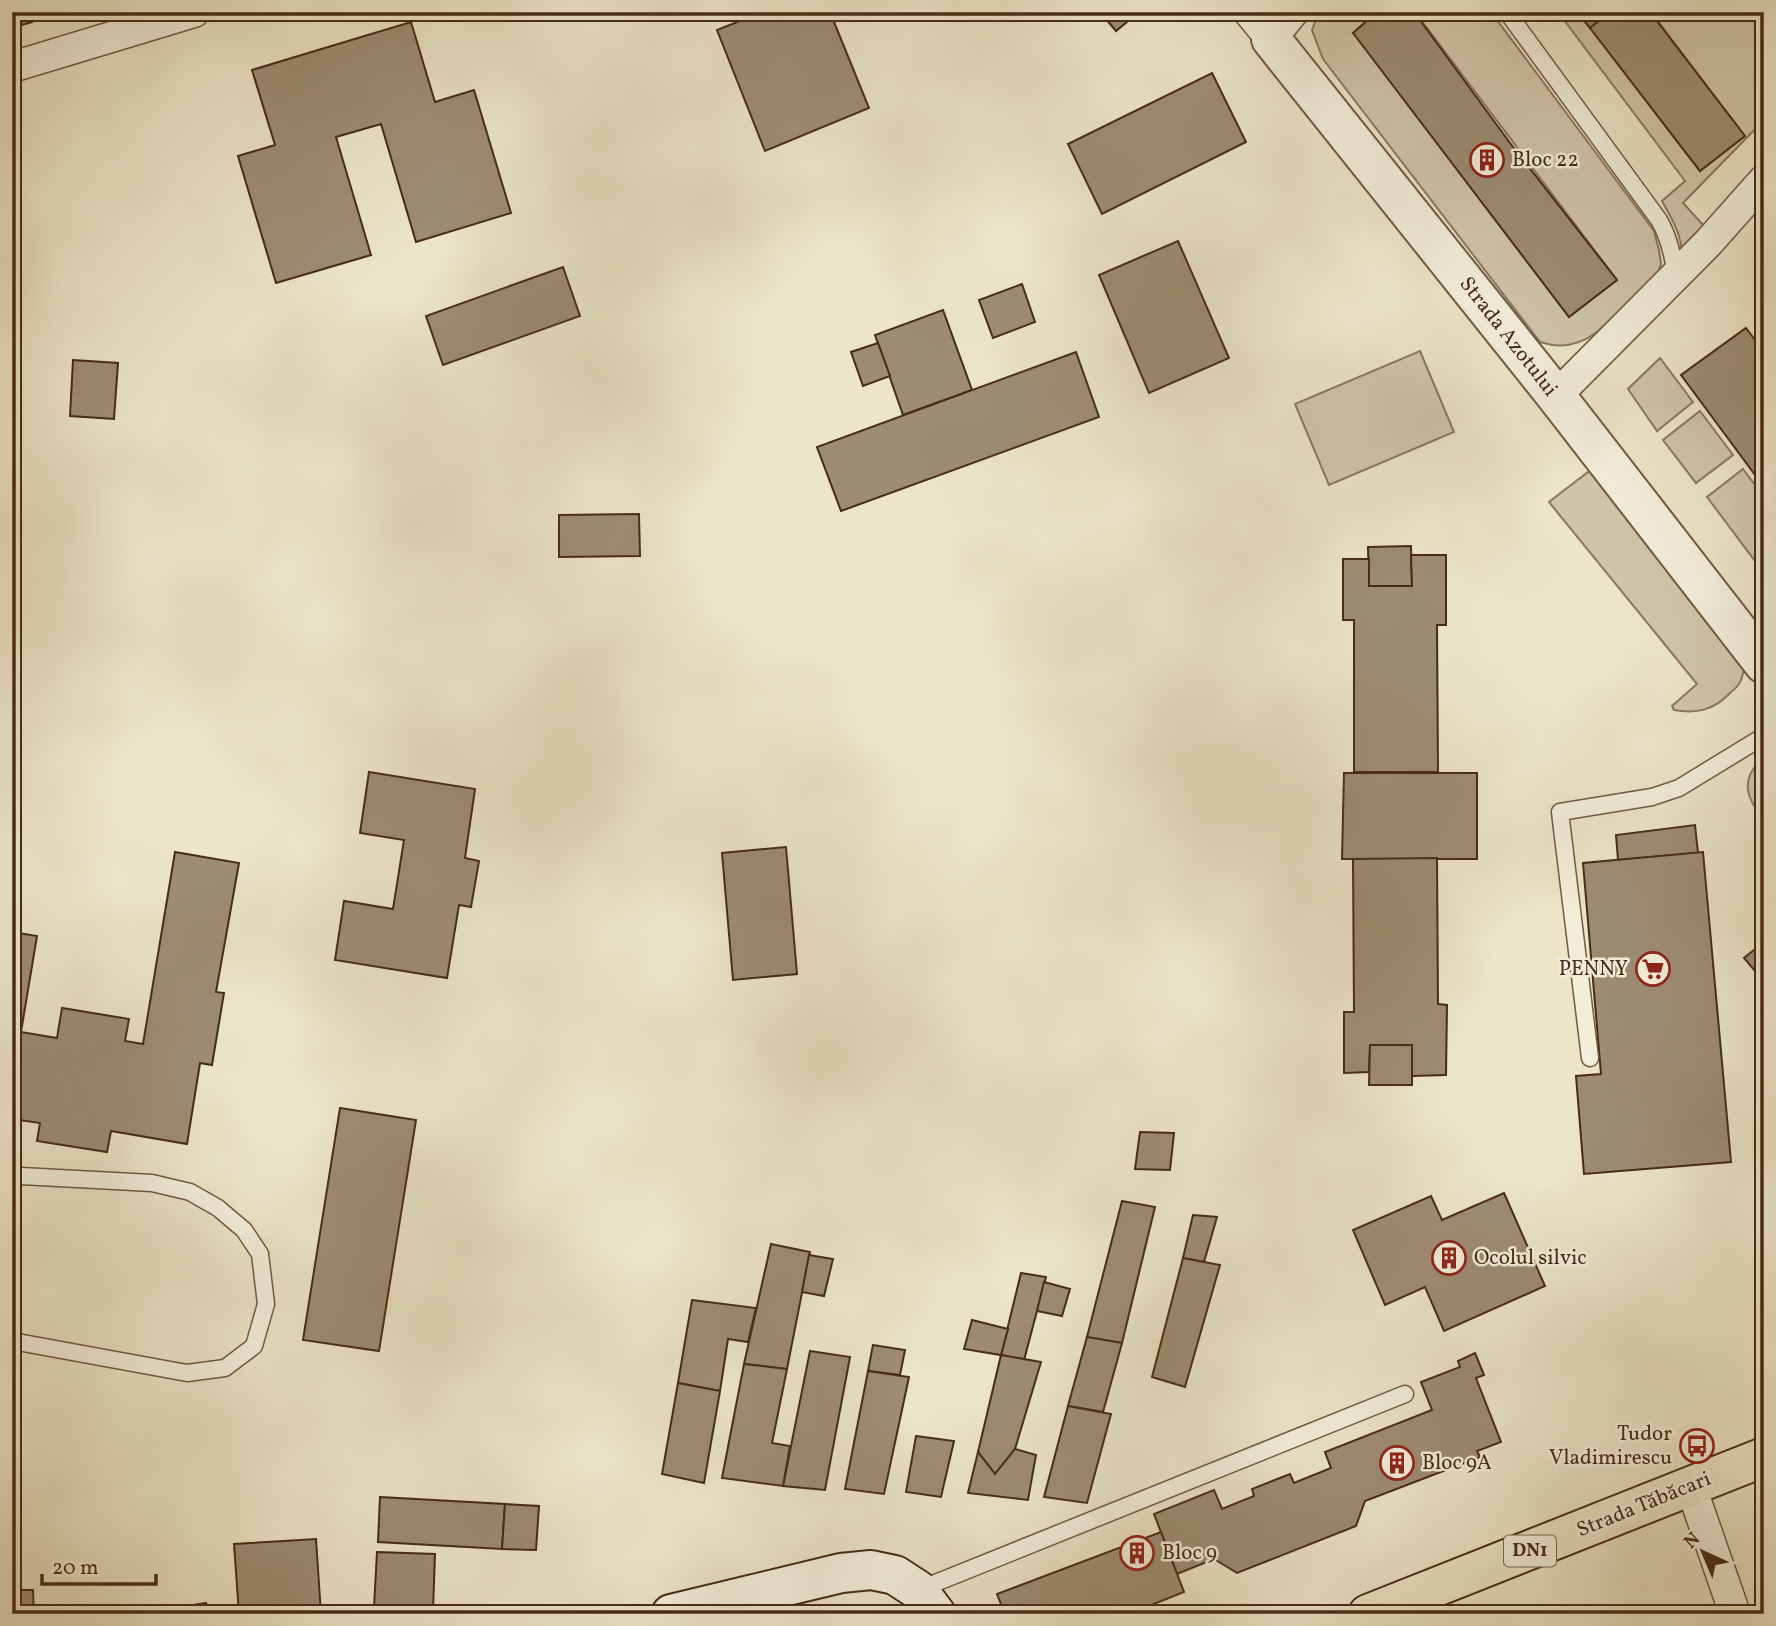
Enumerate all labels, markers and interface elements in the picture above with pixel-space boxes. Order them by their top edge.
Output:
building icon: Bloc 22 [1468,141,1506,179]
place label: Bloc 22 [1512,146,1579,175]
street label: Strada Azotului [1452,271,1564,403]
supermarket icon: PENNY [1634,950,1672,988]
place label: PENNY [1559,955,1628,984]
building icon: Ocolul silvic [1430,1239,1468,1277]
place label: Ocolul silvic [1474,1244,1587,1273]
place label: Tudor Vladimirescu [1549,1420,1672,1473]
bus stop icon: Tudor Vladimirescu [1678,1427,1716,1465]
building icon: Bloc 9A [1378,1444,1416,1482]
place label: Bloc 9A [1422,1449,1492,1478]
street label: Strada Tăbăcari [1573,1465,1715,1545]
north arrow [1668,1518,1738,1588]
text: N [1679,1527,1707,1555]
building icon: Bloc 9 [1118,1534,1156,1572]
road number: DN1 [1504,1536,1556,1567]
place label: Bloc 9 [1162,1539,1217,1568]
scale bar [42,1542,156,1586]
text: 20 m [52,1554,98,1583]

